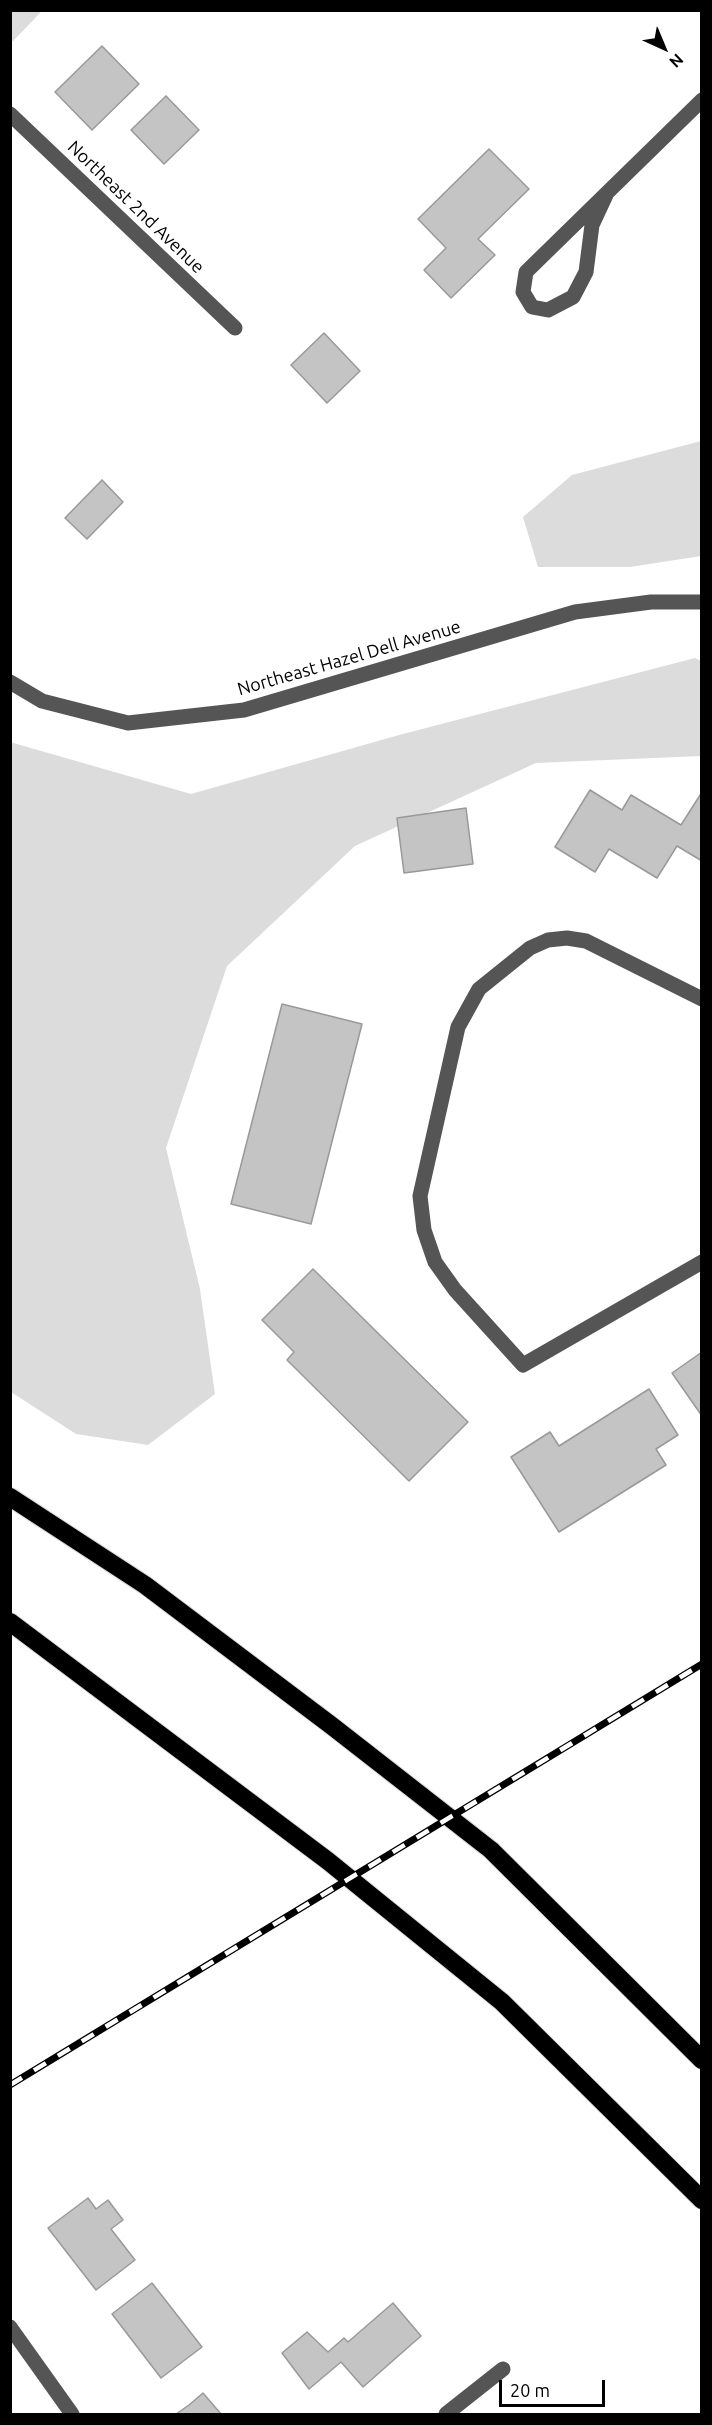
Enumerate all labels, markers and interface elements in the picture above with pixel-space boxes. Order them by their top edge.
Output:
north arrow [634,18,694,78]
text: N [666,50,687,72]
street label: Northeast 2nd Avenue [63,136,209,278]
street label: Northeast Hazel Dell Avenue [235,616,463,700]
scale bar [502,2368,608,2406]
text: 20 m [510,2380,550,2400]

